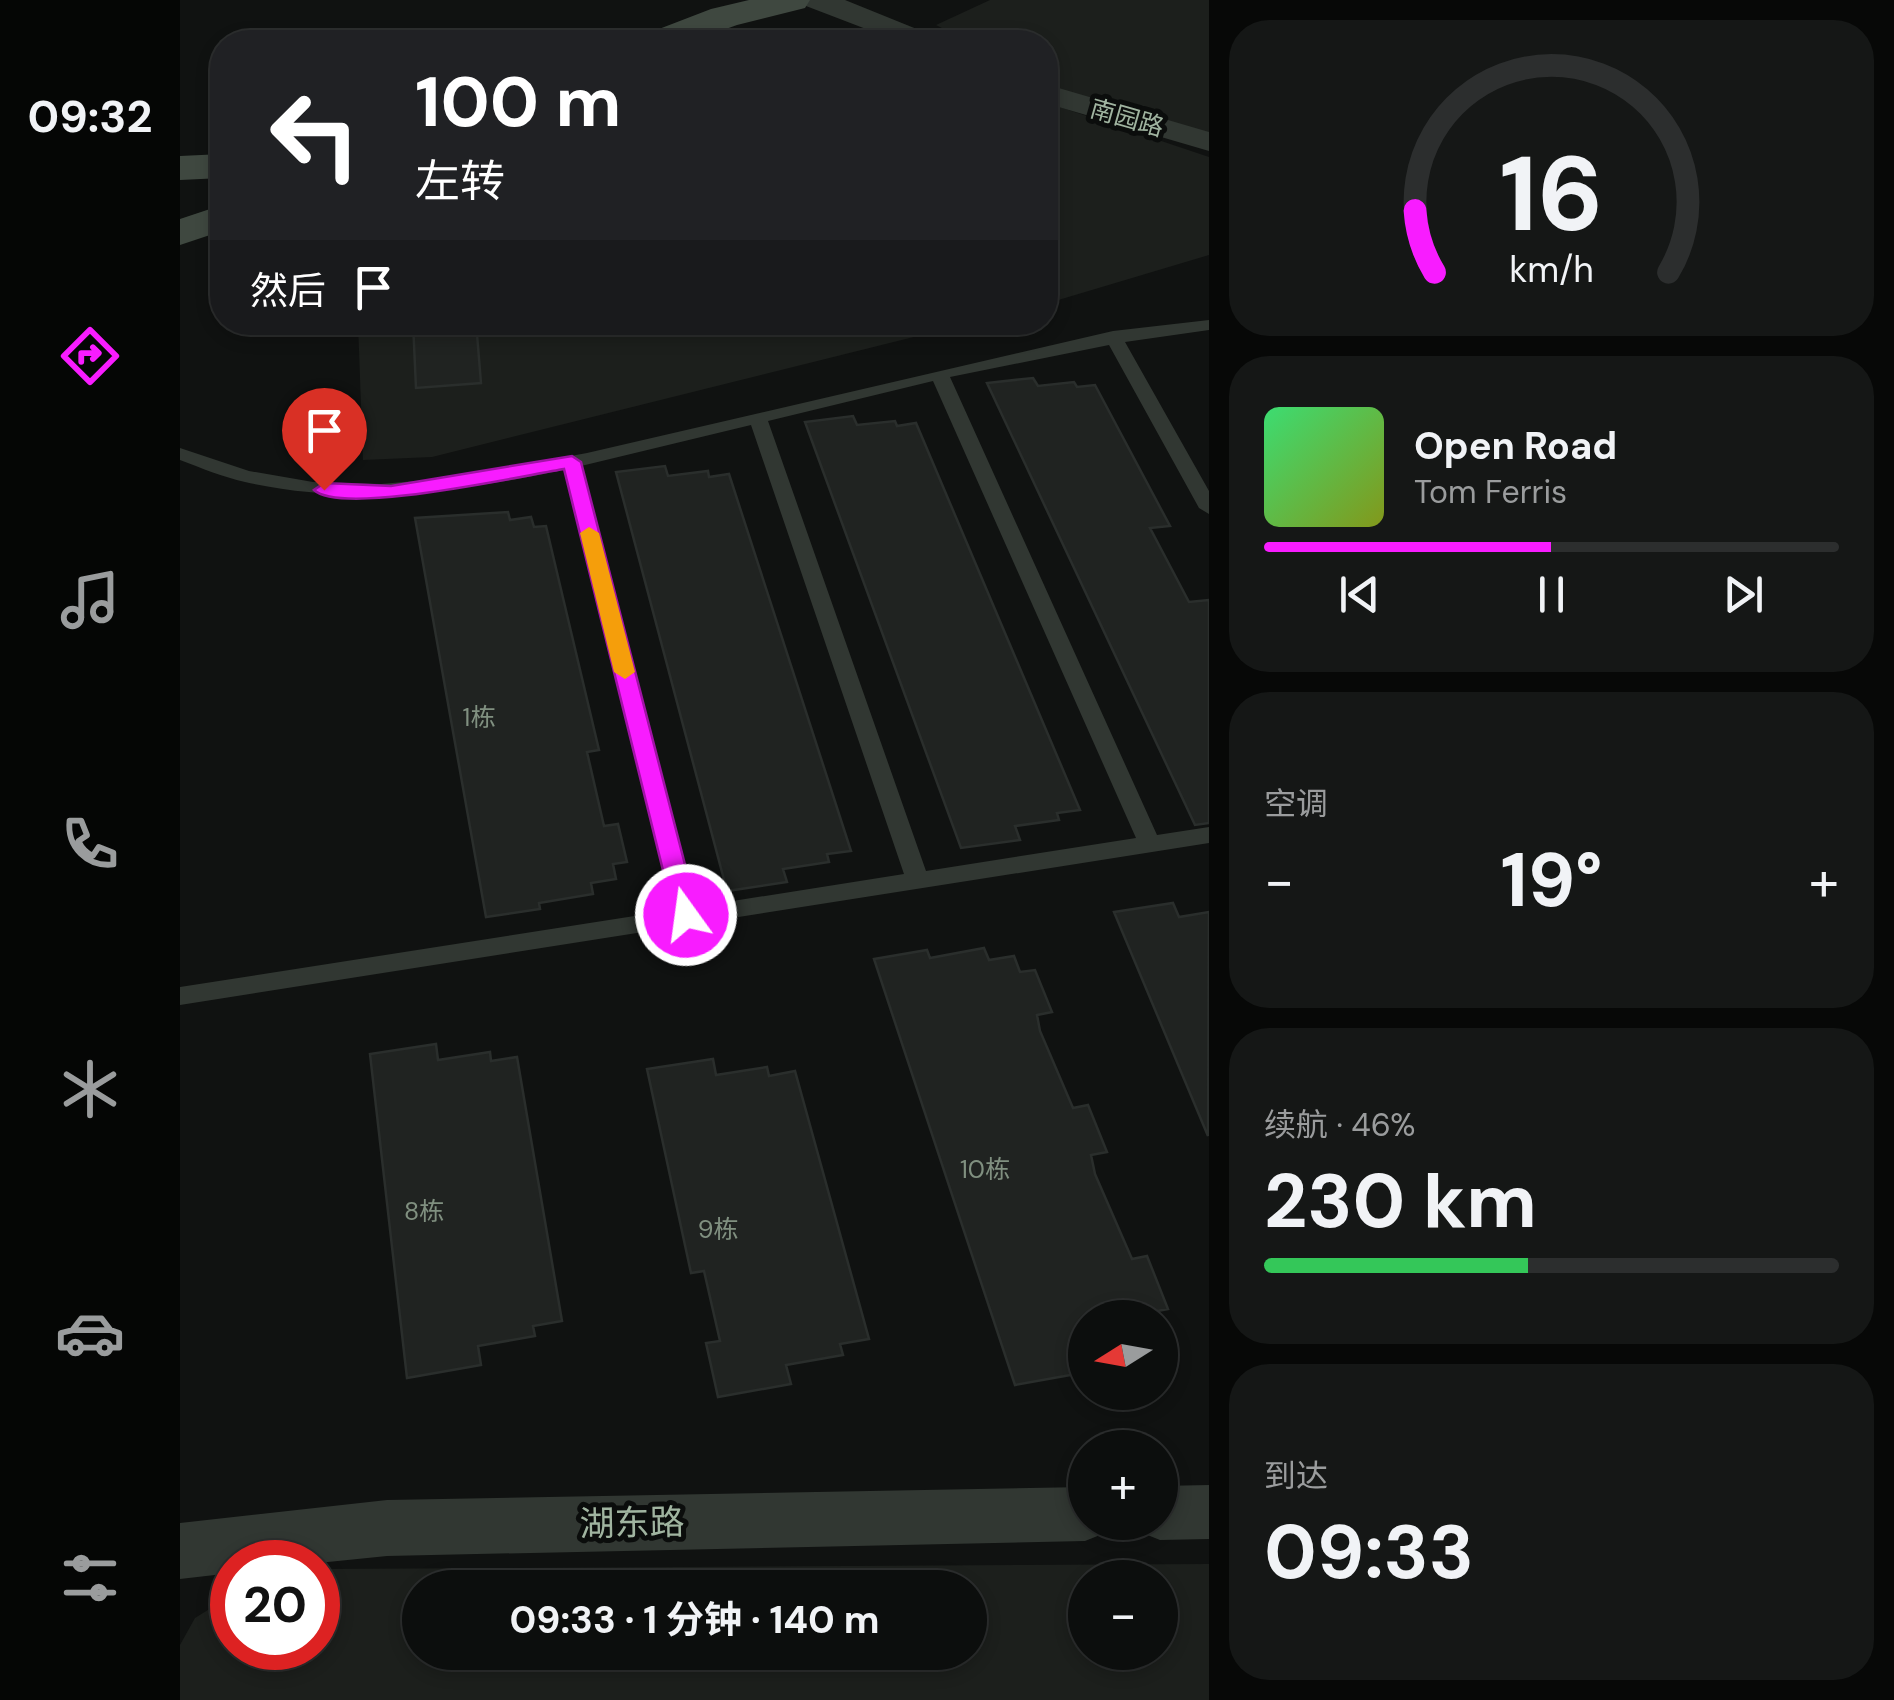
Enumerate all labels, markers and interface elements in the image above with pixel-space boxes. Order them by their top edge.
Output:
text: 100 m [415,57,621,148]
icon: left [250,70,380,200]
text: 09:32 [28,87,152,146]
street label: 南园路 [1086,92,1168,144]
text: 16 [1500,127,1603,262]
text: 左转 [415,152,505,211]
text: km/h [1509,247,1594,293]
icon: arrive [346,260,401,315]
text: 然后 [250,266,326,316]
icon: directions [55,321,125,391]
pin [282,388,367,491]
icon: arrive [297,403,352,458]
text: Open Road [1414,421,1617,471]
text: Tom Ferris [1414,471,1567,513]
icon: music [55,565,125,635]
icon: previous [1332,567,1387,622]
icon: pause [1524,567,1579,622]
icon: next [1716,567,1771,622]
house number: 1栋 [463,701,495,734]
text: 空调 [1264,783,1328,825]
icon: phone [55,809,125,879]
text: 19° [1500,832,1603,929]
text: − [1264,845,1294,917]
text: + [1809,845,1839,917]
position arrow [634,863,738,967]
icon: climate [55,1054,125,1124]
text: 续航 · 46% [1264,1104,1416,1146]
house number: 10栋 [960,1153,1010,1186]
text: 230 km [1264,1153,1537,1250]
house number: 8栋 [404,1195,444,1228]
house number: 9栋 [698,1213,738,1246]
icon: car [55,1298,125,1368]
north arrow [1068,1300,1178,1410]
map controls [1068,1300,1178,1670]
button: + [1068,1430,1178,1540]
text: 到达 [1264,1455,1328,1497]
street label: 湖东路 [579,1499,685,1547]
text: 09:33 [1264,1504,1474,1601]
speed limit sign: 20 [210,1540,340,1670]
icon: filters [55,1543,125,1613]
button: − [1068,1560,1178,1670]
text: 09:33 · 1 分钟 · 140 m [510,1595,879,1645]

